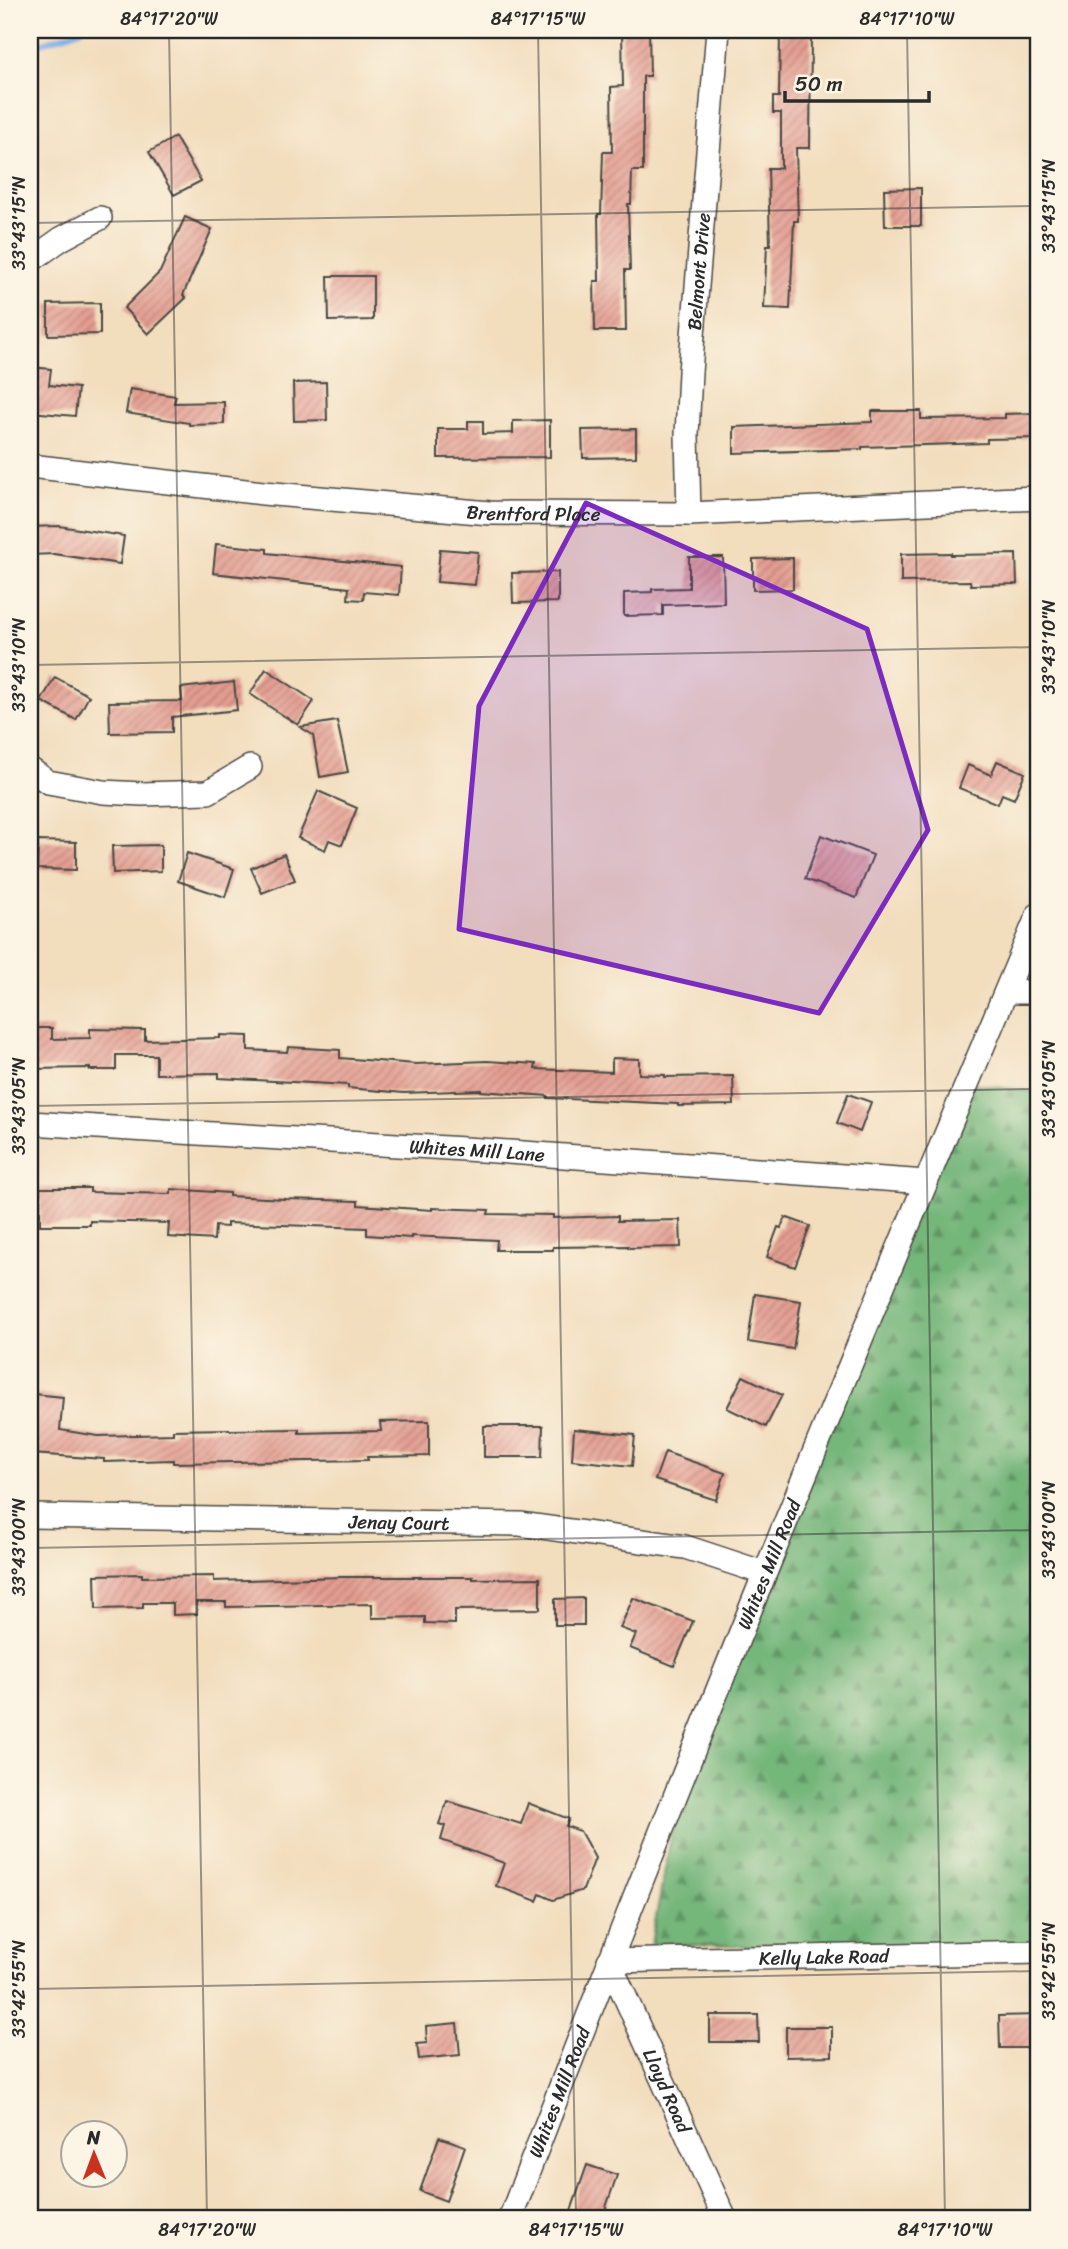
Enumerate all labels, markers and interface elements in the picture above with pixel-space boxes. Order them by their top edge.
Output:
text: 84°17'20"W [120,3,219,35]
text: 84°17'15"W [491,3,586,35]
text: 84°17'10"W [860,3,956,35]
scale bar [785,60,928,104]
text: 50 m [795,65,843,103]
text: 33°43'15"N [1033,158,1065,253]
text: 33°43'15"N [3,175,35,270]
street label: Belmont Drive [677,211,720,332]
street label: Brentford Place [465,495,601,531]
text: 33°43'10"N [1033,599,1065,694]
text: 33°43'10"N [3,617,35,712]
text: 33°43'05"N [1033,1040,1065,1138]
text: 33°43'05"N [3,1057,35,1155]
street label: Whites Mill Lane [408,1130,546,1172]
text: 33°43'00"N [1033,1480,1065,1579]
street label: Whites Mill Road [728,1492,811,1635]
text: 33°43'00"N [3,1497,35,1596]
street label: Jenay Court [347,1505,450,1540]
text: 33°42'55"N [1033,1922,1065,2020]
street label: Kelly Lake Road [759,1939,890,1975]
text: 33°42'55"N [3,1940,35,2038]
street label: Whites Mill Road [519,2020,600,2163]
street label: Lloyd Road [633,2043,701,2140]
north arrow [60,2120,130,2190]
text: N [86,2121,101,2154]
text: 84°17'20"W [158,2214,257,2246]
text: 84°17'15"W [529,2214,624,2246]
text: 84°17'10"W [898,2214,994,2246]

